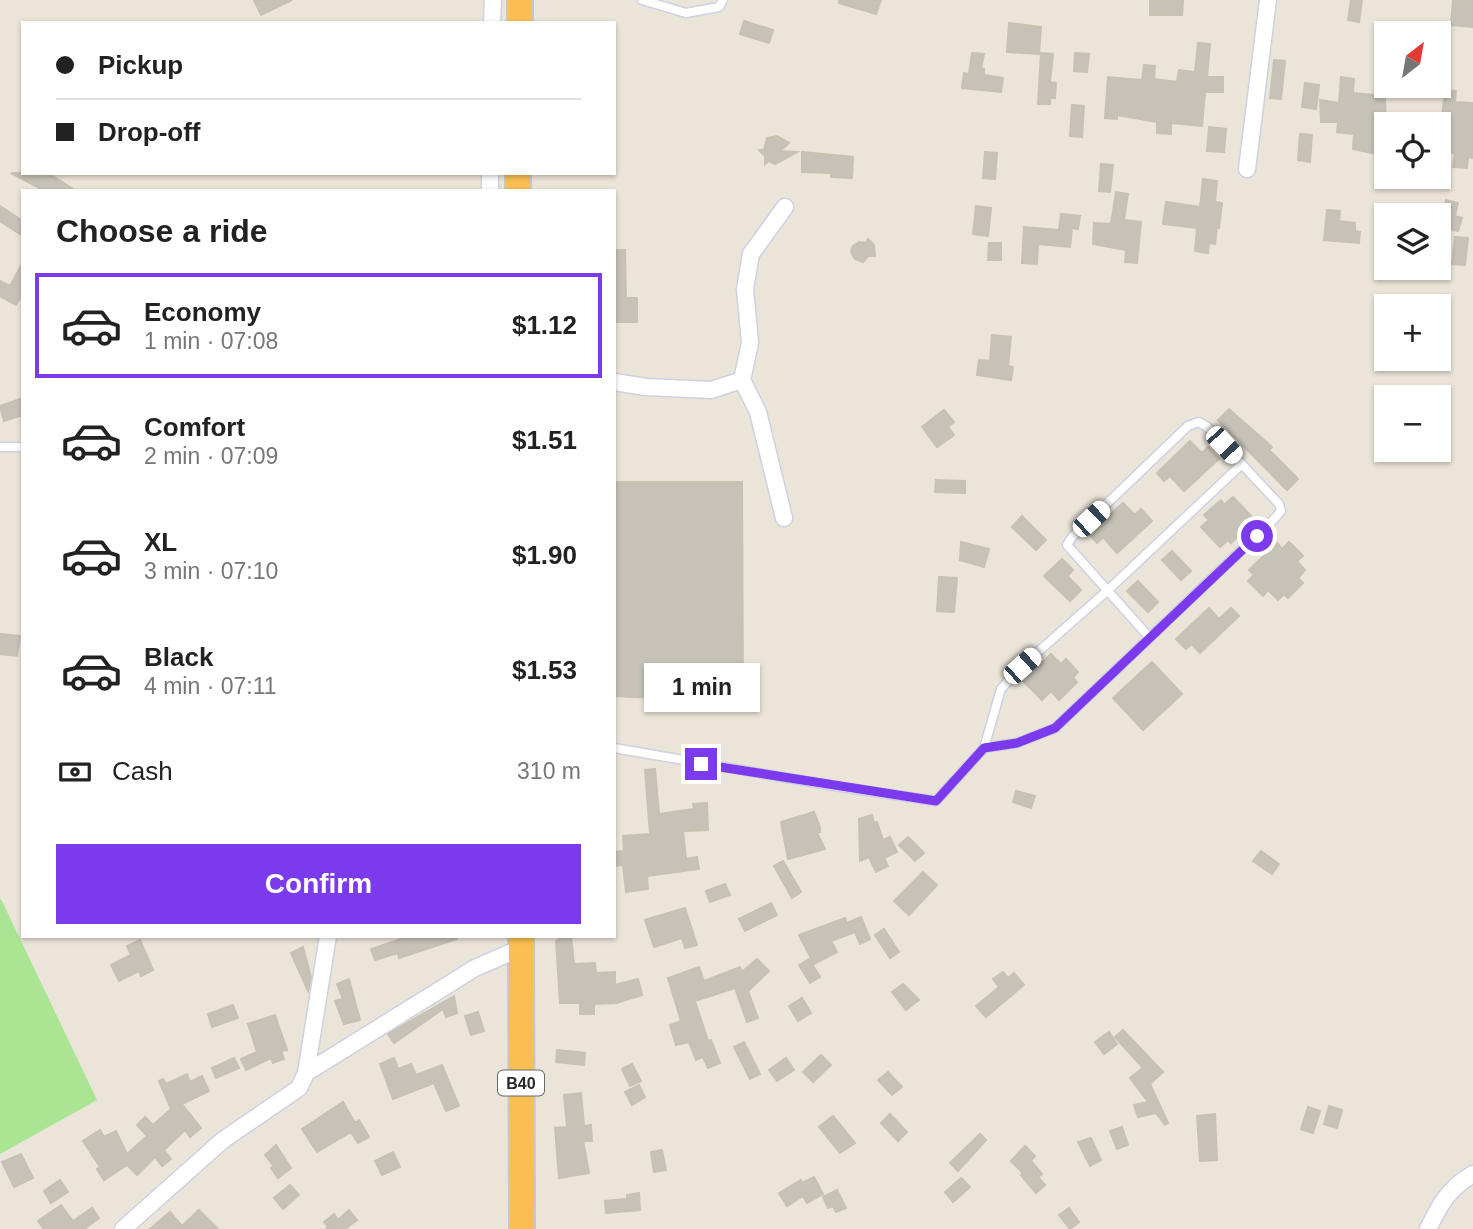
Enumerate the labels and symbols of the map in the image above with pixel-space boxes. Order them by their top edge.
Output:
north arrow [1374,21,1451,98]
car [1202,422,1247,468]
car [1069,497,1114,541]
route start [1241,520,1273,552]
car [1000,644,1045,688]
callout: 1 min [643,662,759,712]
route end [685,748,717,780]
road number: B40 [498,1070,544,1096]

